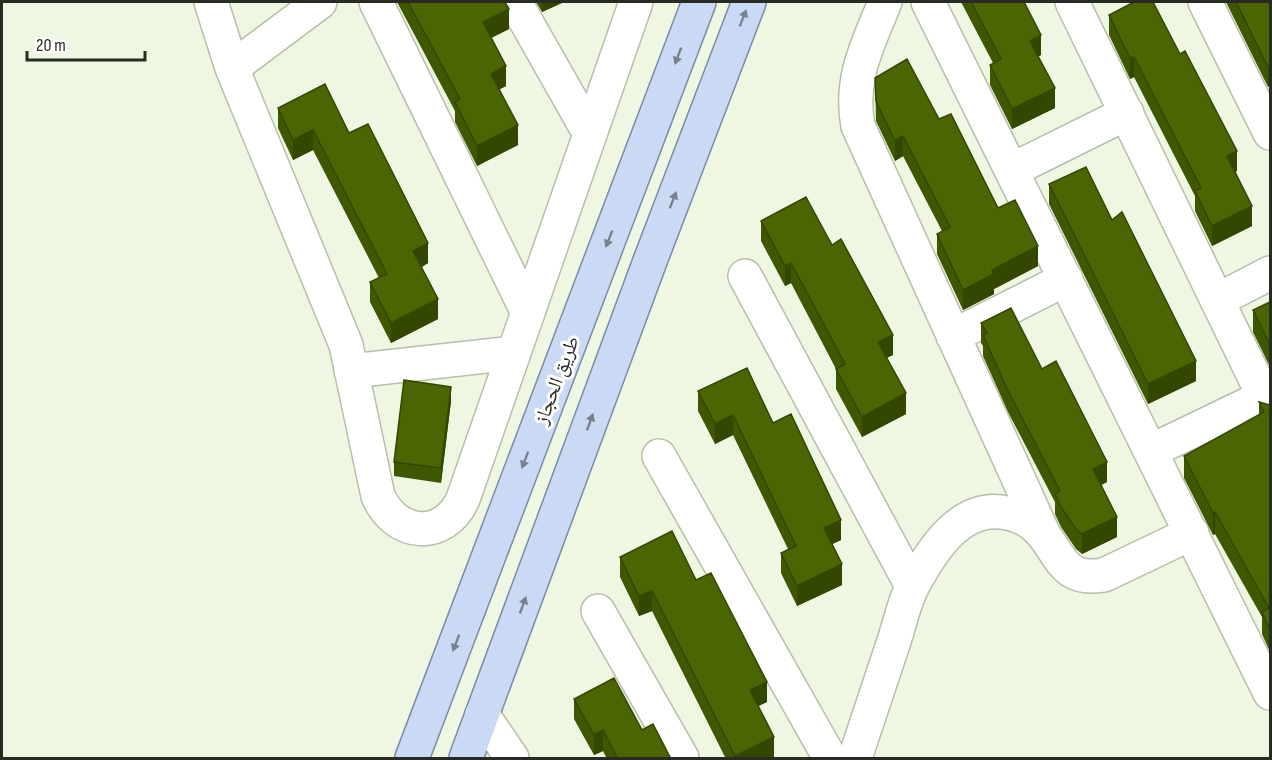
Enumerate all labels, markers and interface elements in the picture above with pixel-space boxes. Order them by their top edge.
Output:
one-way arrow [738,9,748,27]
scale bar [27,24,146,62]
text: 20 m [36,35,66,56]
one-way arrow [673,47,683,65]
one-way arrow [669,191,679,209]
one-way arrow [604,230,614,248]
street label: طريق الحجاز [529,333,585,429]
one-way arrow [586,413,596,431]
one-way arrow [520,451,530,469]
one-way arrow [518,596,528,614]
one-way arrow [451,634,461,652]

